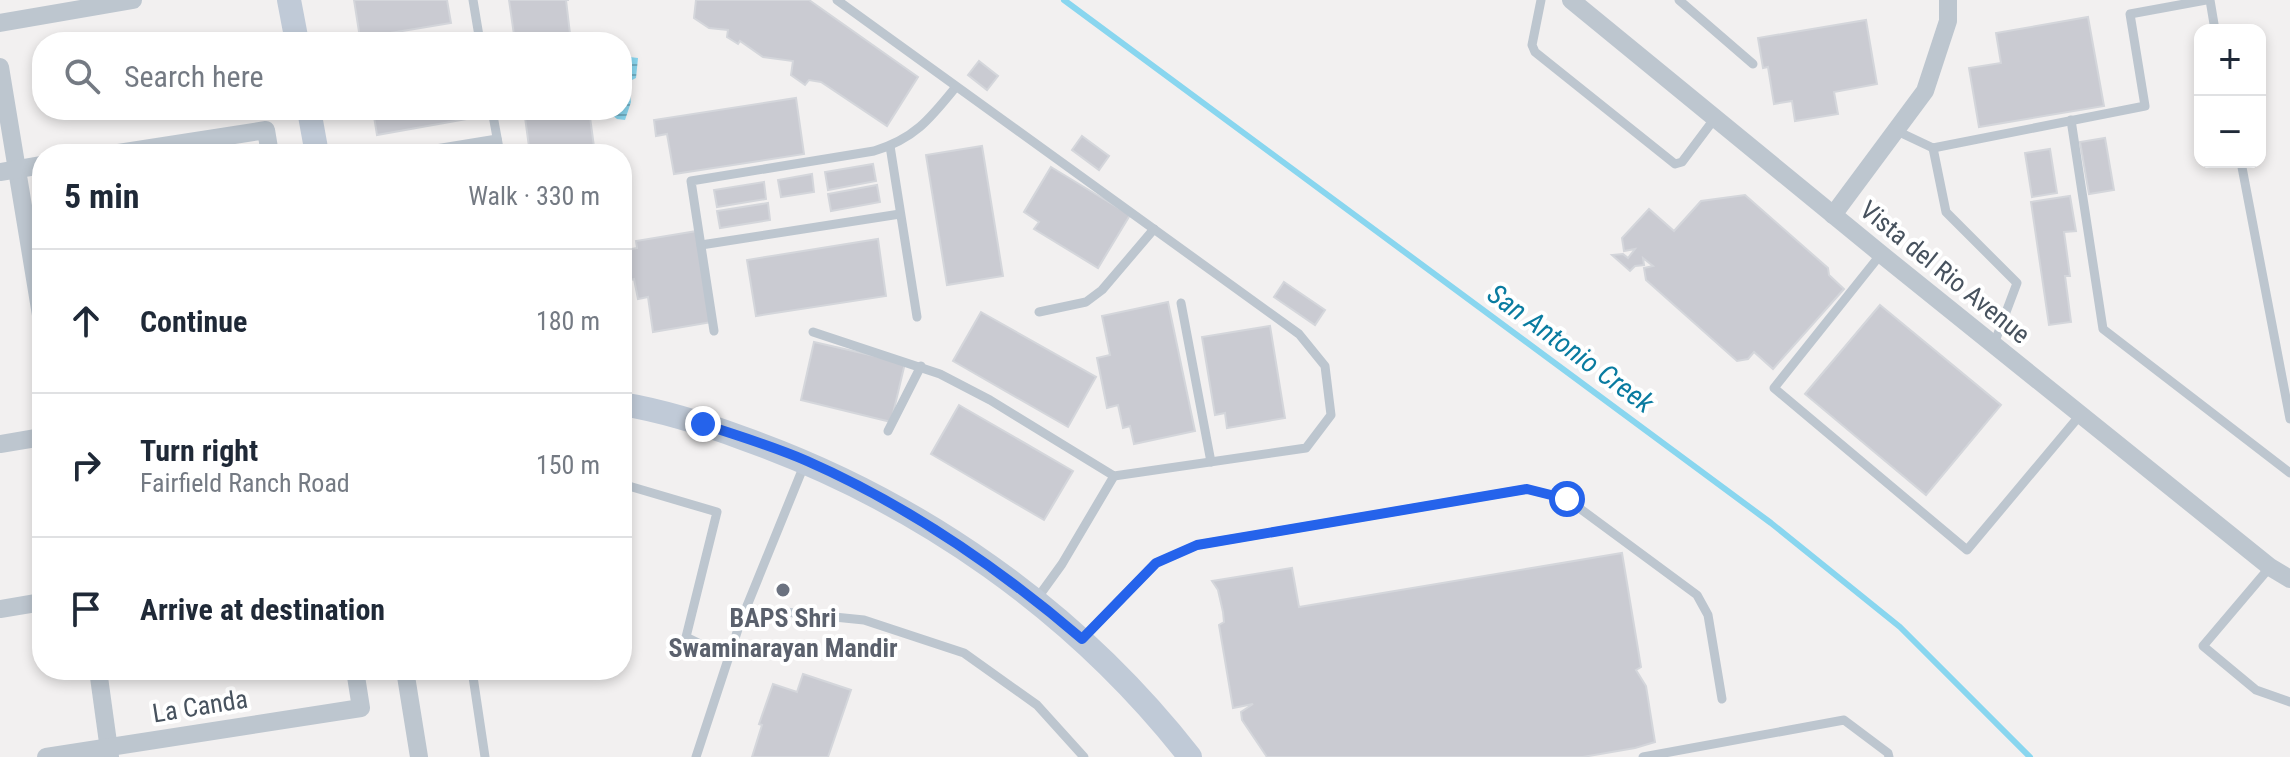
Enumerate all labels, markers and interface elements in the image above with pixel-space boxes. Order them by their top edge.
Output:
map controls [2194,24,2266,168]
button: + [2194,24,2266,96]
search box [32,32,632,120]
icon: search [60,54,104,98]
text: Search here [124,59,264,94]
button: − [2194,96,2266,168]
text: 5 min [64,176,140,216]
text: Walk · 330 m [468,181,600,211]
street label: Vista del Rio Avenue [1854,195,2036,349]
water label: San Antonio Creek [1481,277,1661,420]
icon: ahead [64,299,108,343]
text: Continue [140,304,247,339]
text: 180 m [536,306,600,336]
route end [685,406,721,442]
text: Turn right [140,433,258,468]
icon: right [64,443,108,487]
text: 150 m [536,450,600,480]
text: Fairfield Ranch Road [140,468,350,498]
route start [1549,481,1585,517]
marker: BAPS Shri Swaminarayan Mandir [774,581,792,599]
icon: arrive [64,587,108,631]
text: Arrive at destination [140,592,385,627]
place label: BAPS Shri Swaminarayan Mandir [668,603,898,663]
street label: La Canda [150,684,250,728]

